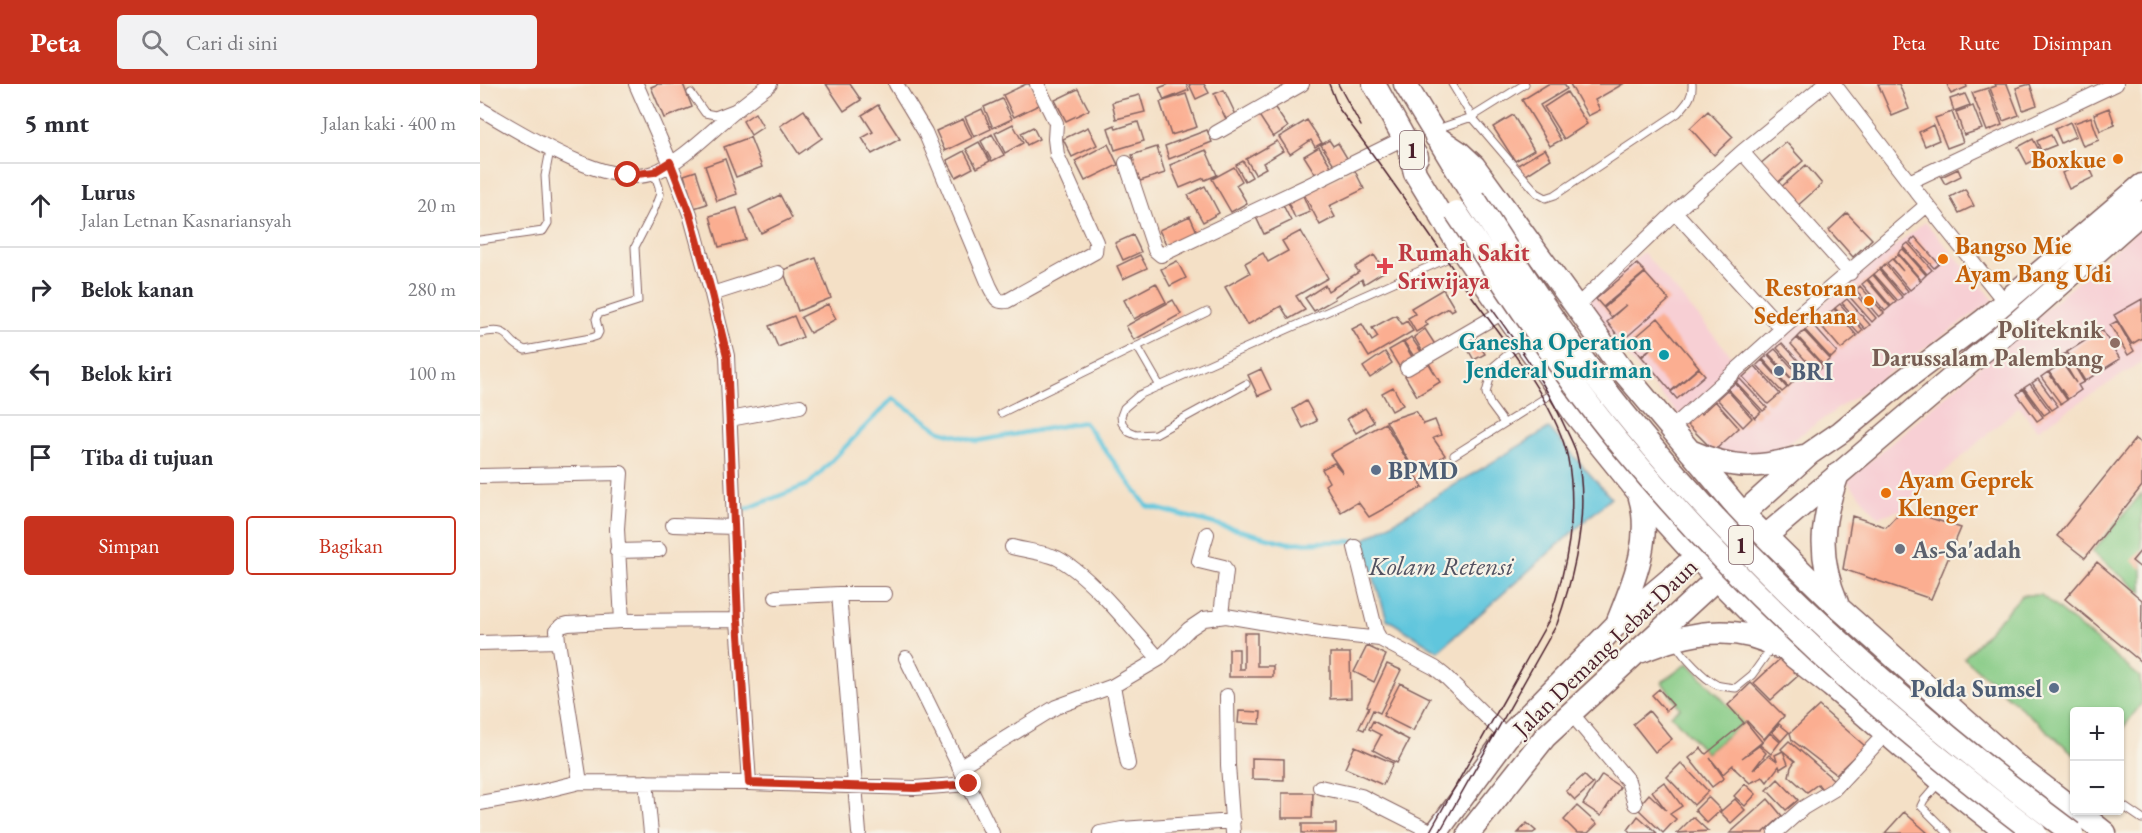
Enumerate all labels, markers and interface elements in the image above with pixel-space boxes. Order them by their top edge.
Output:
search box [117,15,537,69]
text: Peta [30,24,81,60]
icon: search [138,26,171,59]
text: Cari di sini [186,28,278,57]
text: Peta [1892,29,1926,56]
text: Rute [1959,29,2000,56]
text: Disimpan [2033,29,2112,56]
text: 5 mnt [24,106,89,140]
text: Jalan kaki · 400 m [322,110,456,136]
road number: 1 [1400,131,1424,169]
place label: Boxkue [2031,144,2106,175]
marker: Boxkue [2111,152,2125,166]
route start [614,161,640,187]
text: Lurus [81,178,135,207]
icon: ahead [24,189,57,222]
text: 20 m [417,192,456,218]
text: Jalan Letnan Kasnariansyah [81,207,292,233]
place label: Bangso Mie Ayam Bang Udi [1954,230,2112,290]
place label: Rumah Sakit Sriwijaya [1398,237,1530,297]
marker: Bangso Mie Ayam Bang Udi [1936,252,1950,266]
marker: Rumah Sakit Sriwijaya [1376,257,1394,275]
place label: Restoran Sederhana [1754,272,1857,331]
icon: right [24,273,57,306]
text: Belok kanan [81,275,194,304]
text: 280 m [408,276,456,302]
marker: Restoran Sederhana [1862,294,1876,308]
place label: Politeknik Darussalam Palembang [1872,314,2104,374]
place label: Ganesha Operation Jenderal Sudirman [1459,326,1652,385]
marker: Politeknik Darussalam Palembang [2108,336,2122,350]
marker: Ganesha Operation Jenderal Sudirman [1657,348,1671,362]
place label: BRI [1791,356,1833,387]
icon: left [24,357,57,390]
text: Belok kiri [81,359,172,388]
text: 100 m [408,360,456,386]
marker: BRI [1772,364,1786,378]
icon: arrive [24,441,57,474]
text: Tiba di tujuan [81,443,213,472]
place label: BPMD [1388,455,1458,486]
marker: BPMD [1369,463,1383,477]
place label: Ayam Geprek Klenger [1897,464,2034,524]
marker: Ayam Geprek Klenger [1879,486,1893,500]
button: Simpan [24,516,234,575]
button: Bagikan [246,516,456,575]
road number: 1 [1729,526,1753,564]
place label: As-Sa'adah [1911,534,2022,565]
marker: As-Sa'adah [1893,542,1907,556]
water label: Kolam Retensi [1368,549,1515,583]
street label: Jalan Demang Lebar Daun [1505,551,1704,745]
place label: Polda Sumsel [1911,673,2042,704]
marker: Polda Sumsel [2047,681,2061,695]
map controls [2070,707,2124,815]
button: + [2070,707,2124,761]
button: − [2070,761,2124,815]
route end [955,770,981,796]

